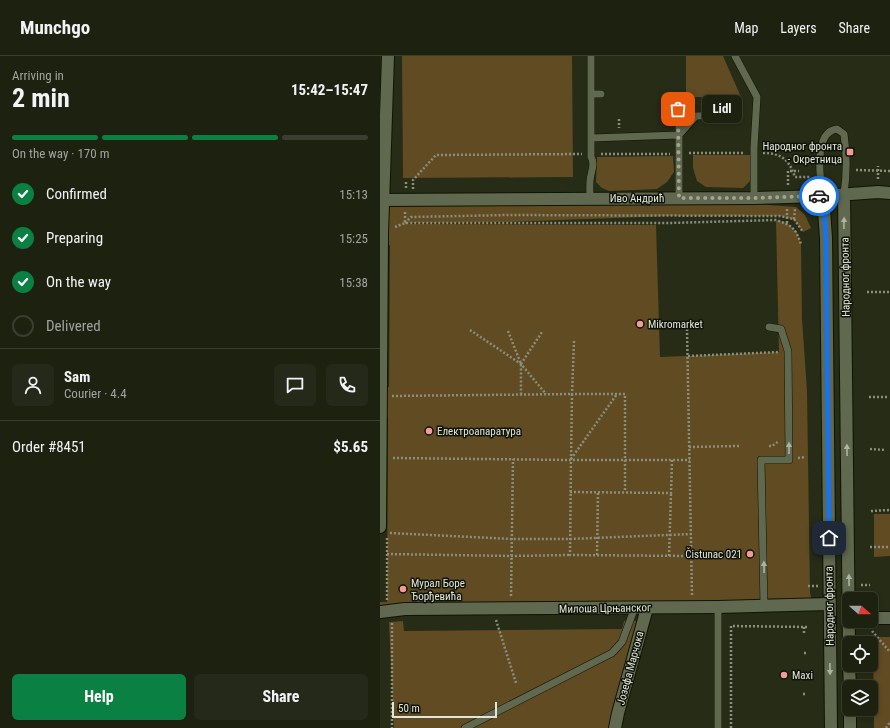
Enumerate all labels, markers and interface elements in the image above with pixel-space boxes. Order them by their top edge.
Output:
text: Munchgo [20,16,90,39]
text: Map [734,20,758,36]
text: Layers [780,20,817,36]
text: Share [839,20,870,36]
text: Arriving in [12,68,64,83]
text: 15:42–15:47 [291,81,368,99]
text: 2 min [12,83,70,113]
pin [661,92,695,126]
callout: Lidl [702,95,742,123]
icon: bag [667,98,689,120]
text: Lidl [712,101,732,116]
place label: Народног фронта - Окретница [762,140,842,166]
text: On the way · 170 m [12,146,109,161]
marker: Народног фронта - Окретница [845,147,855,157]
courier [799,176,839,216]
icon: check [12,183,34,205]
text: Confirmed [46,185,107,203]
icon: car [808,185,830,207]
text: 15:13 [339,187,368,202]
street label: Иво Андрић [610,192,664,205]
one-way arrow [841,216,847,229]
icon: check [12,227,34,249]
text: Preparing [46,229,103,247]
text: 15:25 [339,231,368,246]
street label: Народног фронта [838,237,853,317]
icon: check [12,271,34,293]
text: On the way [46,273,111,291]
text: 15:38 [339,275,368,290]
text: Delivered [46,317,101,335]
place label: Mikromarket [648,318,703,331]
marker: Mikromarket [635,319,645,329]
button: person [12,364,54,406]
button: chat [274,364,316,406]
button: phone [326,364,368,406]
text: Sam [64,368,90,386]
text: Courier · 4.4 [64,386,127,401]
place label: Електроапаратура [437,425,521,438]
marker: Електроапаратура [424,426,434,436]
text: Order #8451 [12,438,86,456]
text: $5.65 [333,438,368,456]
one-way arrow [786,441,792,454]
one-way arrow [844,443,850,456]
pin [812,521,846,555]
icon: home [818,527,840,549]
place label: Čistunac 021 [685,547,742,561]
marker: Čistunac 021 [745,549,755,559]
one-way arrow [761,560,767,573]
street label: Народног фронта [822,566,837,646]
one-way arrow [846,573,852,586]
place label: Мурал Боре Ђорђевића [411,577,465,603]
marker: Мурал Боре Ђорђевића [398,584,408,594]
north arrow [842,592,878,628]
map controls [842,592,878,716]
street label: Милоша Црњанског [559,601,651,616]
street label: Јозефа Марчока [614,630,647,707]
button: locate [842,636,878,672]
one-way arrow [827,663,833,676]
place label: Maxi [792,669,813,682]
marker: Maxi [779,670,789,680]
button: Help [12,674,186,720]
button: Share [194,674,368,720]
button: layers [842,680,878,716]
scale bar [392,700,497,719]
text: 50 m [398,702,420,715]

